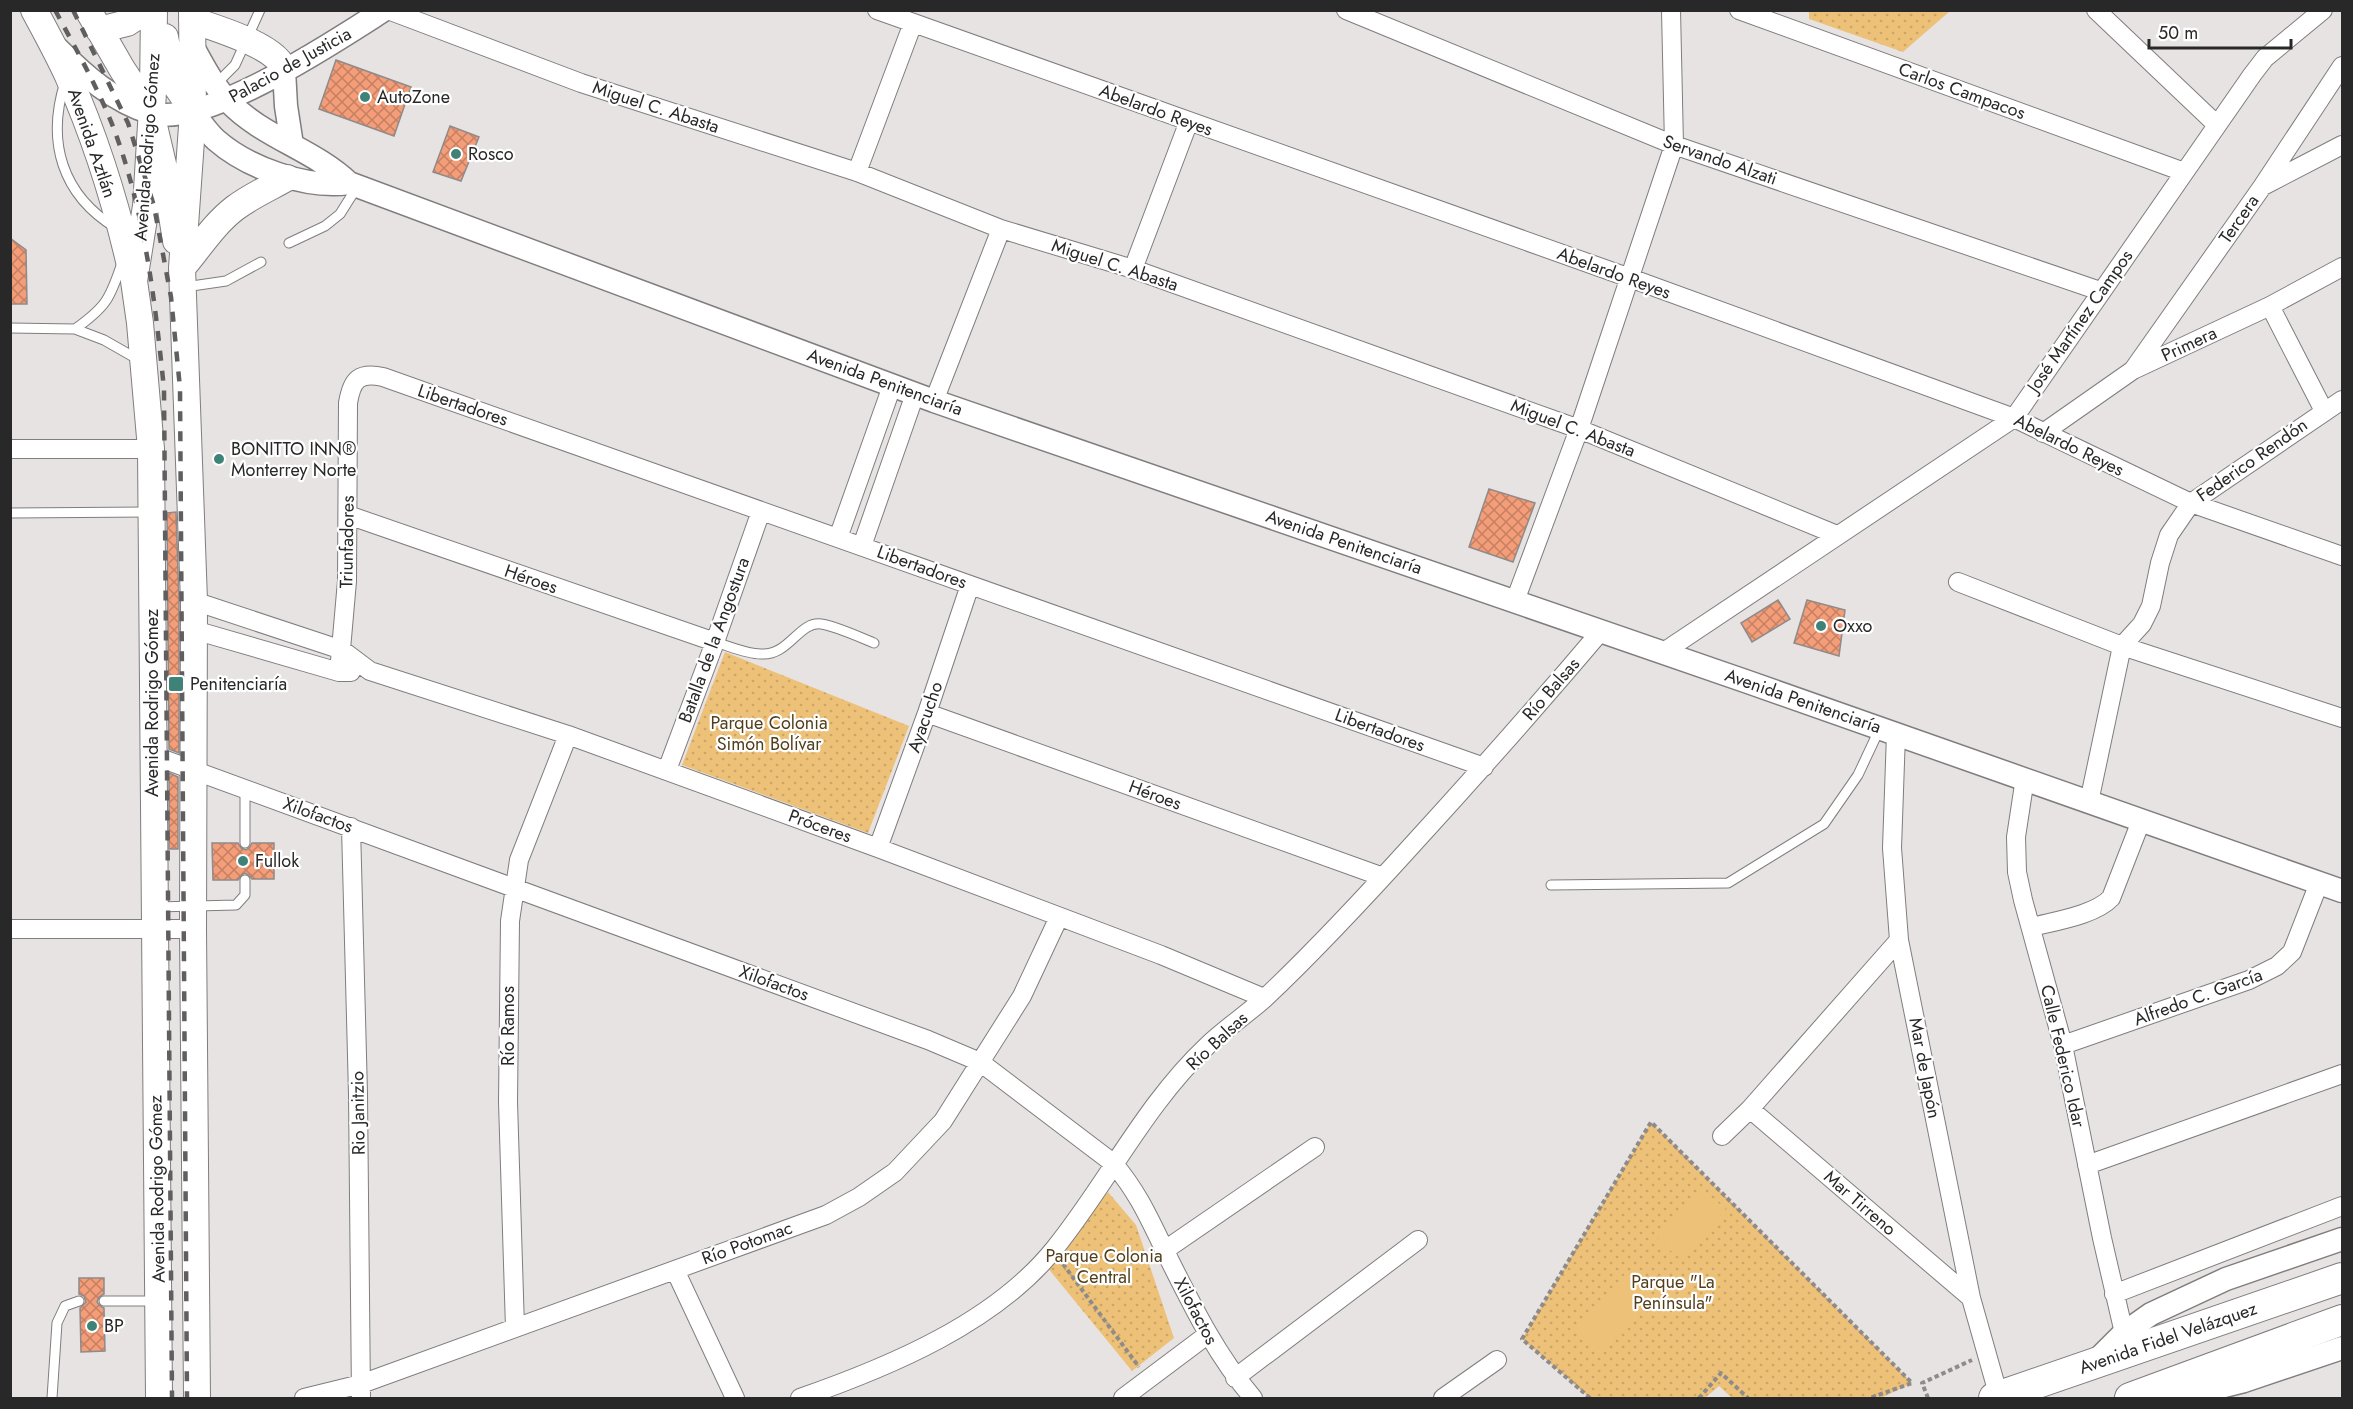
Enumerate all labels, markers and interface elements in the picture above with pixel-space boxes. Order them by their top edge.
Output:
scale bar [2149,12,2292,50]
text: 50 m [2158,20,2198,46]
street label: Palacio de Justicia [224,21,356,109]
street label: Avenida Rodrigo Gómez [127,52,167,242]
street label: Carlos Campacos [1895,56,2029,126]
street label: Miguel C. Abasta [589,74,723,140]
street label: Abelardo Reyes [1096,77,1216,143]
place label: AutoZone [377,84,450,110]
street label: Avenida Aztlán [61,85,123,201]
marker: AutoZone [358,90,372,104]
street label: Servando Alzati [1659,128,1781,192]
place label: Rosco [468,141,514,167]
marker: Rosco [449,147,463,161]
street label: Tercera [2213,189,2265,249]
street label: Miguel C. Abasta [1048,232,1182,298]
street label: Abelardo Reyes [1554,240,1674,306]
street label: José Martínez Campos [2020,244,2139,399]
street label: Primera [2157,320,2221,368]
street label: Avenida Penitenciaría [804,342,966,422]
street label: Libertadores [414,377,512,433]
street label: Miguel C. Abasta [1507,392,1639,464]
street label: Abelardo Reyes [2010,407,2128,483]
street label: Federico Rendón [2191,412,2313,508]
place label: BONITTO INN® Monterrey Norte [231,436,356,483]
marker: BONITTO INN® Monterrey Norte [212,452,226,466]
street label: Triunfadores [333,495,361,589]
street label: Avenida Penitenciaría [1262,503,1426,581]
street label: Libertadores [873,539,971,595]
street label: Batalla de la Angostura [672,554,756,726]
street label: Héroes [501,558,561,600]
street label: Avenida Rodrigo Gómez [139,608,165,797]
place label: Oxxo [1833,613,1873,639]
marker: Oxxo [1814,619,1828,633]
street label: Río Balsas [1516,652,1586,726]
street label: Avenida Penitenciaría [1721,662,1885,740]
place label: Penitenciaría [190,671,287,697]
marker: Penitenciaría [167,675,185,693]
street label: Ayacucho [901,678,949,756]
street label: Libertadores [1331,702,1429,758]
park label: Parque Colonia Simón Bolívar [710,710,828,757]
street label: Héroes [1125,773,1185,817]
street label: Xilofactos [280,790,356,840]
street label: Próceres [785,803,855,849]
place label: Fullok [255,848,299,874]
marker: Fullok [236,854,250,868]
street label: Xilofactos [736,958,812,1008]
street label: Alfredo C. García [2130,962,2266,1032]
street label: Calle Federico Idar [2034,982,2092,1131]
street label: Río Ramos [495,986,521,1066]
street label: Río Balsas [1180,1006,1254,1076]
street label: Mar de Japón [1902,1015,1948,1121]
street label: Rio Janitzio [344,1071,372,1155]
street label: Avenida Rodrigo Gómez [142,1094,172,1283]
street label: Mar Tirreno [1818,1164,1902,1242]
street label: Río Potomac [698,1215,796,1271]
park label: Parque Colonia Central [1045,1243,1163,1290]
park label: Parque "La Península" [1631,1269,1715,1316]
street label: Xilofactos [1168,1273,1224,1349]
street label: Avenida Fidel Velázquez [2076,1295,2261,1381]
place label: BP [104,1313,124,1339]
marker: BP [85,1319,99,1333]

